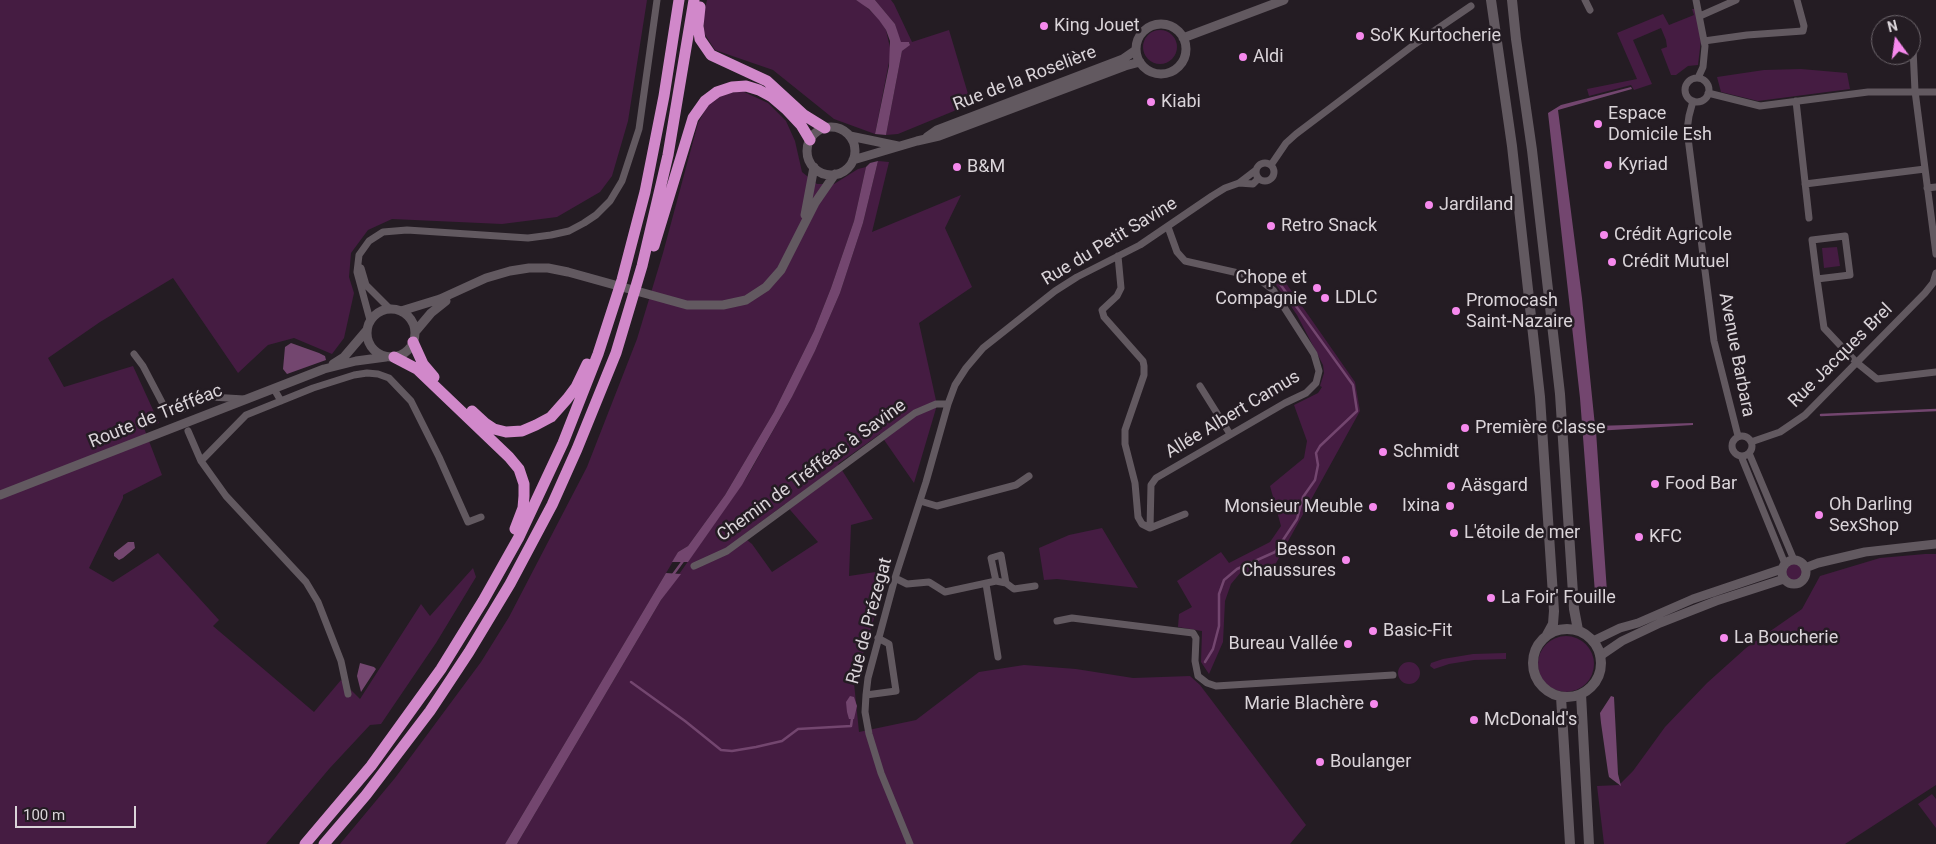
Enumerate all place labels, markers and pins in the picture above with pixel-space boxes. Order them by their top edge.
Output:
place label: King Jouet [1054,15,1140,37]
marker: King Jouet [1038,20,1050,32]
place label: So'K Kurtocherie [1370,25,1501,47]
marker: So'K Kurtocherie [1354,30,1366,42]
place label: Aldi [1253,46,1284,68]
marker: Aldi [1237,51,1249,63]
place label: Kiabi [1161,91,1201,113]
marker: Kiabi [1145,96,1157,108]
place label: Espace Domicile Esh [1608,103,1712,146]
marker: Espace Domicile Esh [1592,118,1604,130]
place label: Kyriad [1618,154,1668,176]
place label: B&M [967,156,1005,178]
marker: Kyriad [1602,159,1614,171]
marker: B&M [951,161,963,173]
place label: Jardiland [1439,194,1513,216]
marker: Jardiland [1423,199,1435,211]
place label: Retro Snack [1281,215,1377,237]
marker: Retro Snack [1265,220,1277,232]
place label: Crédit Agricole [1614,224,1732,246]
marker: Crédit Agricole [1598,229,1610,241]
place label: Crédit Mutuel [1622,251,1729,273]
marker: Crédit Mutuel [1606,256,1618,268]
place label: Chope et Compagnie [1215,267,1307,310]
marker: Chope et Compagnie [1311,282,1323,294]
place label: LDLC [1335,287,1377,309]
place label: Promocash Saint-Nazaire [1466,290,1573,332]
marker: LDLC [1319,292,1331,304]
marker: Promocash Saint-Nazaire [1450,305,1462,317]
place label: Première Classe [1475,417,1605,439]
marker: Première Classe [1459,422,1471,434]
place label: Schmidt [1393,441,1459,463]
marker: Schmidt [1377,446,1389,458]
place label: Food Bar [1665,473,1737,495]
place label: Aäsgard [1461,475,1528,497]
marker: Food Bar [1649,478,1661,490]
marker: Aäsgard [1445,480,1457,492]
place label: Oh Darling SexShop [1829,494,1912,536]
place label: Ixina [1402,495,1440,517]
place label: Monsieur Meuble [1224,496,1363,518]
marker: Ixina [1444,500,1456,512]
marker: Monsieur Meuble [1367,501,1379,513]
marker: Oh Darling SexShop [1813,509,1825,521]
place label: L'étoile de mer [1464,522,1580,544]
place label: KFC [1649,526,1682,548]
marker: L'étoile de mer [1448,527,1460,539]
marker: KFC [1633,531,1645,543]
place label: Besson Chaussures [1241,539,1336,582]
marker: Besson Chaussures [1340,554,1352,566]
place label: La Foir' Fouille [1501,587,1616,609]
marker: La Foir' Fouille [1485,592,1497,604]
place label: Basic-Fit [1383,620,1452,642]
marker: Basic-Fit [1367,625,1379,637]
place label: La Boucherie [1734,627,1838,649]
marker: La Boucherie [1718,632,1730,644]
place label: Bureau Vallée [1229,633,1338,655]
marker: Bureau Vallée [1342,638,1354,650]
place label: Marie Blachère [1244,693,1364,715]
marker: Marie Blachère [1368,698,1380,710]
place label: McDonald's [1484,709,1577,731]
marker: McDonald's [1468,714,1480,726]
place label: Boulanger [1330,751,1411,773]
marker: Boulanger [1314,756,1326,768]

